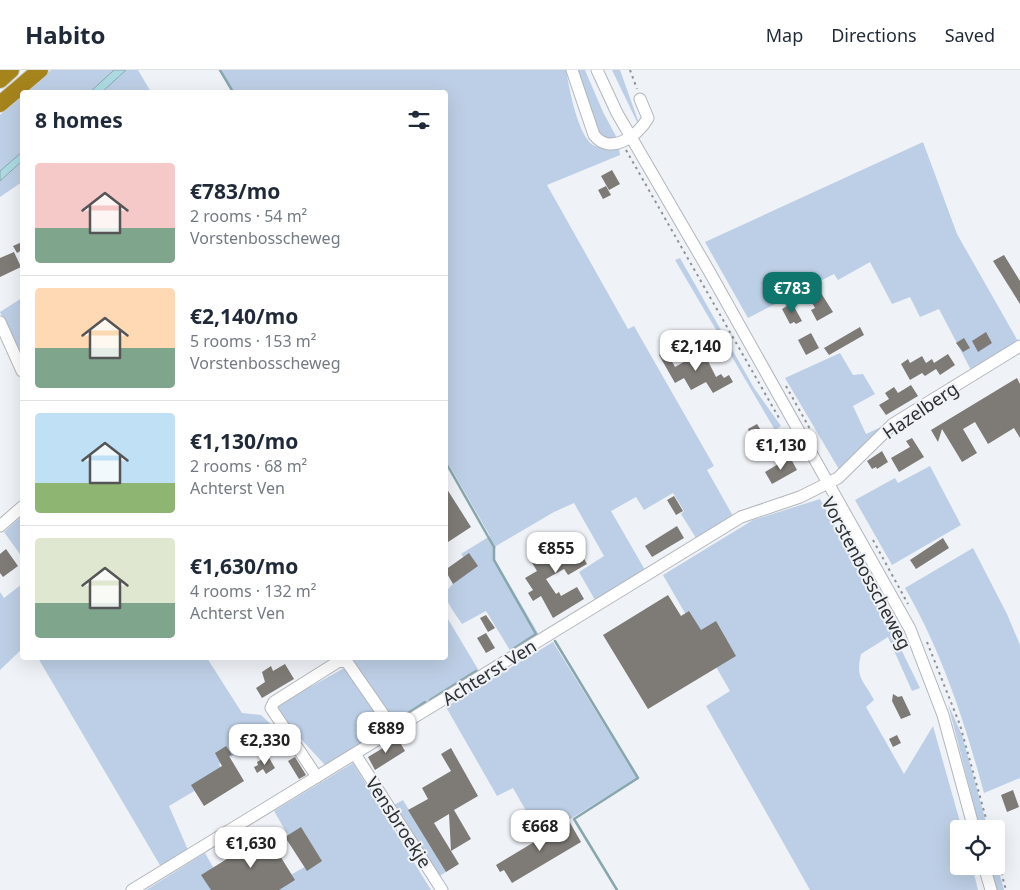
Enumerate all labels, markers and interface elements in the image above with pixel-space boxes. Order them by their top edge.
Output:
text: Habito [25,18,106,51]
text: Map [766,23,803,47]
text: Directions [831,23,917,47]
text: Saved [945,23,995,47]
text: 8 homes [35,106,123,134]
icon: filters [405,106,433,134]
text: €783/mo [190,177,280,205]
icon: home [75,183,135,243]
text: 2 rooms · 54 m² [190,205,307,227]
text: Vorstenbosscheweg [190,227,340,249]
pin: €783 [762,272,822,314]
text: €783 [774,277,810,299]
text: €2,140/mo [190,302,298,330]
icon: home [75,308,135,368]
text: 5 rooms · 153 m² [190,330,316,352]
pin: €2,140 [655,330,737,372]
text: €2,140 [671,335,721,357]
text: Vorstenbosscheweg [190,352,340,374]
street label: Hazelberg [878,376,962,444]
text: €1,130/mo [190,427,298,455]
pin: €1,130 [740,428,822,471]
icon: home [75,433,135,493]
text: €1,130 [756,434,806,456]
text: 2 rooms · 68 m² [190,455,307,477]
text: Achterst Ven [190,477,285,499]
street label: Vorstenbosscheweg [817,493,917,653]
pin: €855 [526,532,586,574]
text: €855 [538,537,574,559]
text: €1,630/mo [190,552,298,580]
icon: home [75,558,135,618]
text: 4 rooms · 132 m² [190,580,316,602]
text: Achterst Ven [190,602,285,624]
street label: Achterst Ven [437,634,541,710]
pin: €889 [356,712,416,754]
text: €889 [368,717,404,739]
pin: €2,330 [224,724,306,766]
text: €2,330 [240,729,290,751]
street label: Vensbroekje [361,772,437,872]
pin: €668 [510,810,570,852]
text: €668 [522,815,558,837]
map controls [950,820,1005,875]
button: locate [950,820,1005,875]
pin: €1,630 [210,826,292,869]
text: €1,630 [226,832,276,854]

